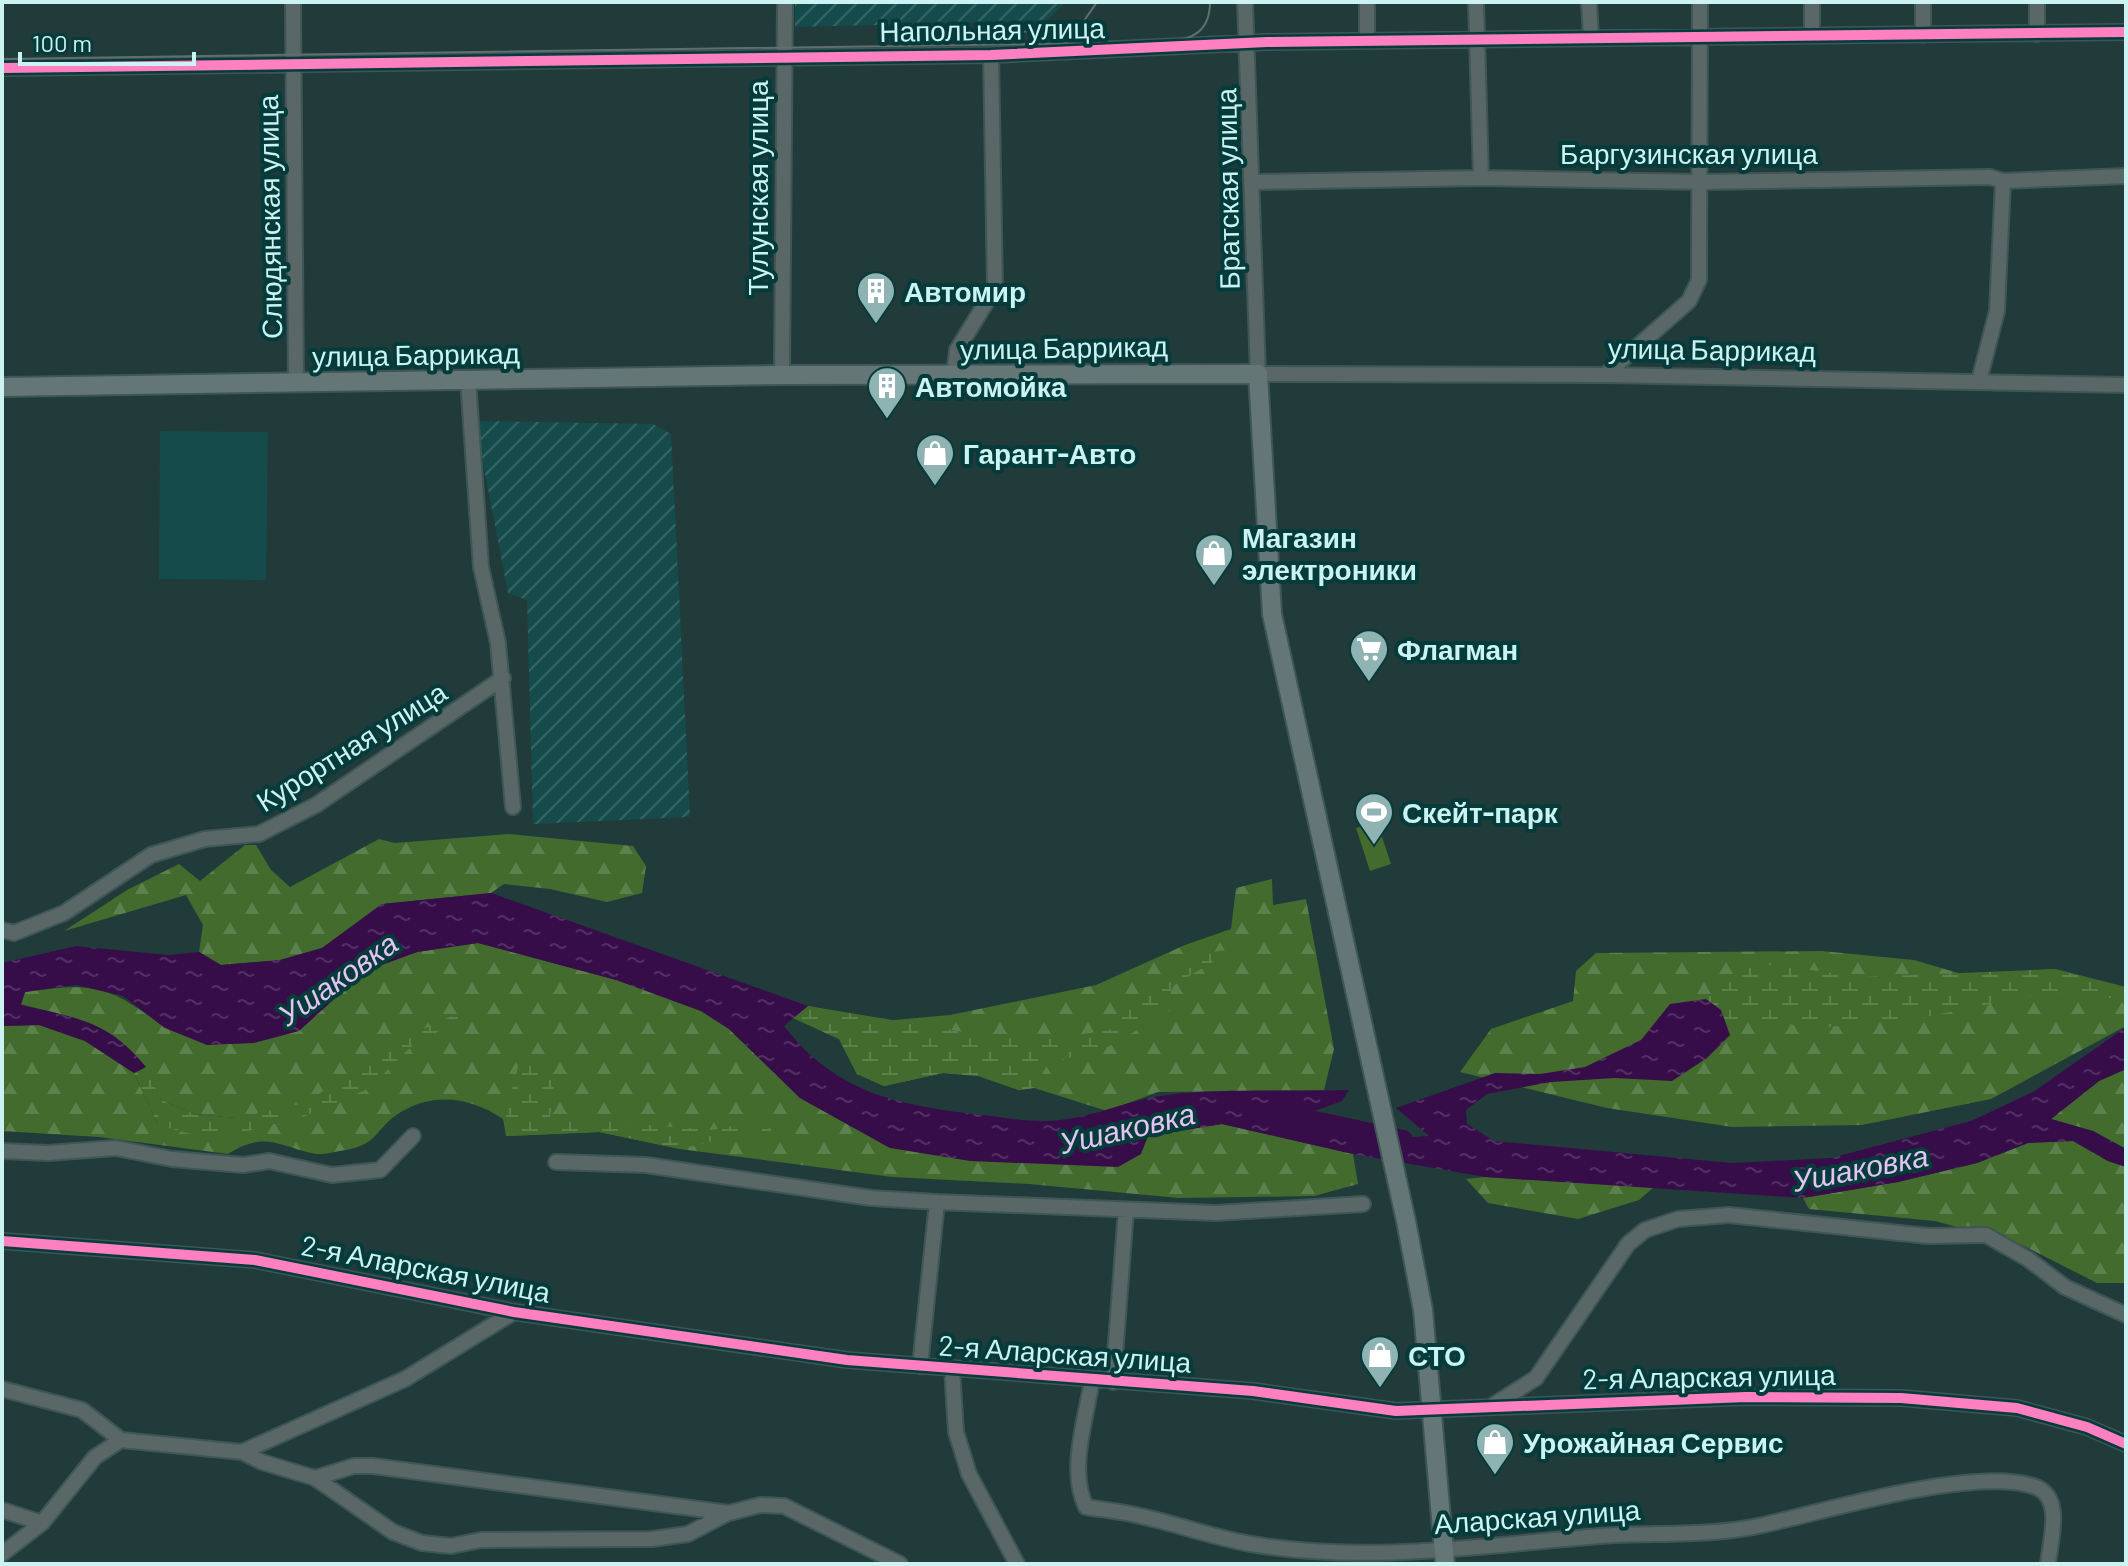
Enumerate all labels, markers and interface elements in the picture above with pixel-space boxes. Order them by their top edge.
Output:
street label: Напольная улица [879,10,1106,48]
scale bar [20,16,194,66]
text: 100 m [32,28,92,57]
street label: Тулунская улица [740,80,774,295]
street label: Братская улица [1208,88,1246,290]
street label: Слюдянская улица [250,94,288,339]
street label: Баргузинская улица [1560,136,1818,170]
building icon: Автомир [855,270,897,325]
place label: Автомир [904,274,1026,308]
street label: улица Баррикад [960,328,1168,366]
street label: улица Баррикад [1608,330,1816,368]
street label: улица Баррикад [312,335,520,373]
building icon: Автомойка [866,365,908,420]
place label: Автомойка [915,369,1067,403]
shop icon: Гарант-Авто [914,432,956,487]
place label: Гарант-Авто [963,436,1136,470]
place label: Магазин электроники [1242,520,1417,586]
shop icon: Магазин электроники [1193,532,1235,587]
supermarket icon: Флагман [1348,628,1390,683]
place label: Флагман [1397,632,1518,666]
street label: Курортная улица [250,674,453,818]
sports icon: Скейт-парк [1353,791,1395,846]
place label: Скейт-парк [1402,795,1559,829]
water label: Ушаковка [269,924,404,1033]
water label: Ушаковка [1055,1094,1198,1160]
water label: Ушаковка [1788,1136,1931,1198]
street label: 2-я Аларская улица [299,1227,554,1309]
street label: 2-я Аларская улица [938,1327,1193,1379]
shop icon: СТО [1359,1334,1401,1389]
place label: СТО [1408,1338,1466,1372]
street label: 2-я Аларская улица [1582,1357,1836,1395]
shop icon: Урожайная Сервис [1474,1421,1516,1476]
place label: Урожайная Сервис [1523,1425,1784,1459]
street label: Аларская улица [1433,1492,1642,1540]

